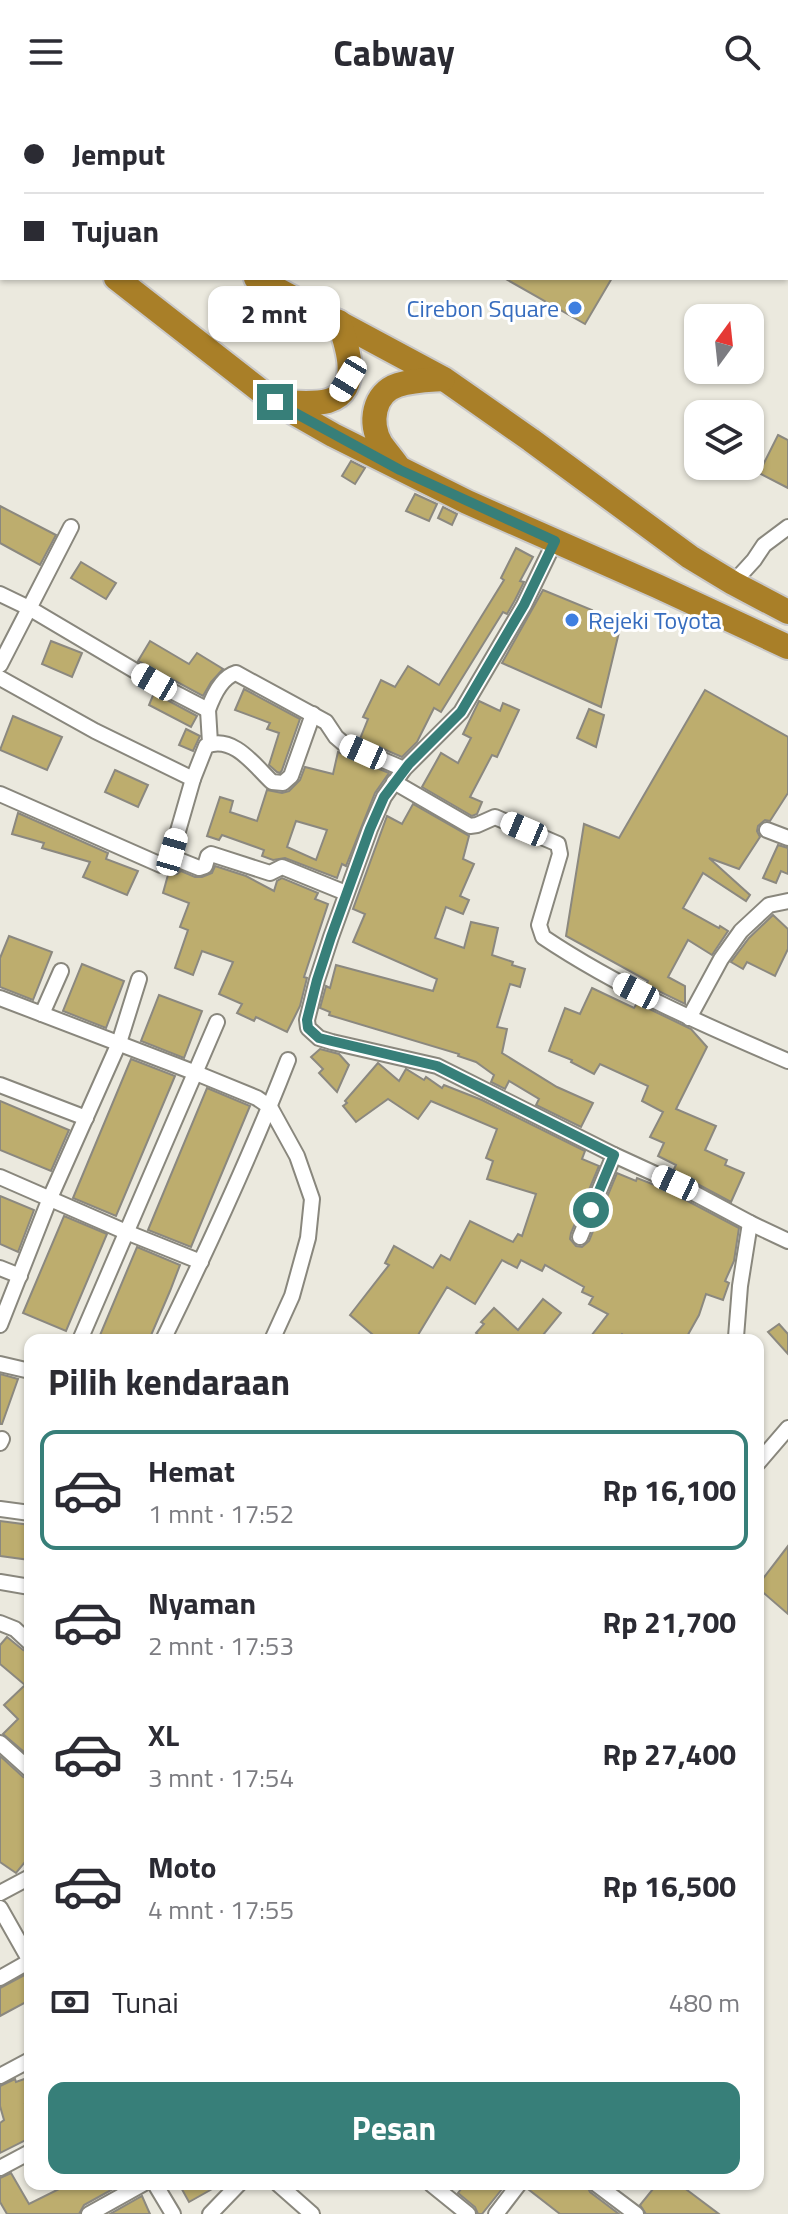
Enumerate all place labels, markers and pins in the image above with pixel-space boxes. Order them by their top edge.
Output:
place label: Cirebon Square [406,290,559,326]
marker: Cirebon Square [566,299,584,317]
place label: Rejeki Toyota [588,602,721,638]
marker: Rejeki Toyota [563,611,581,629]

